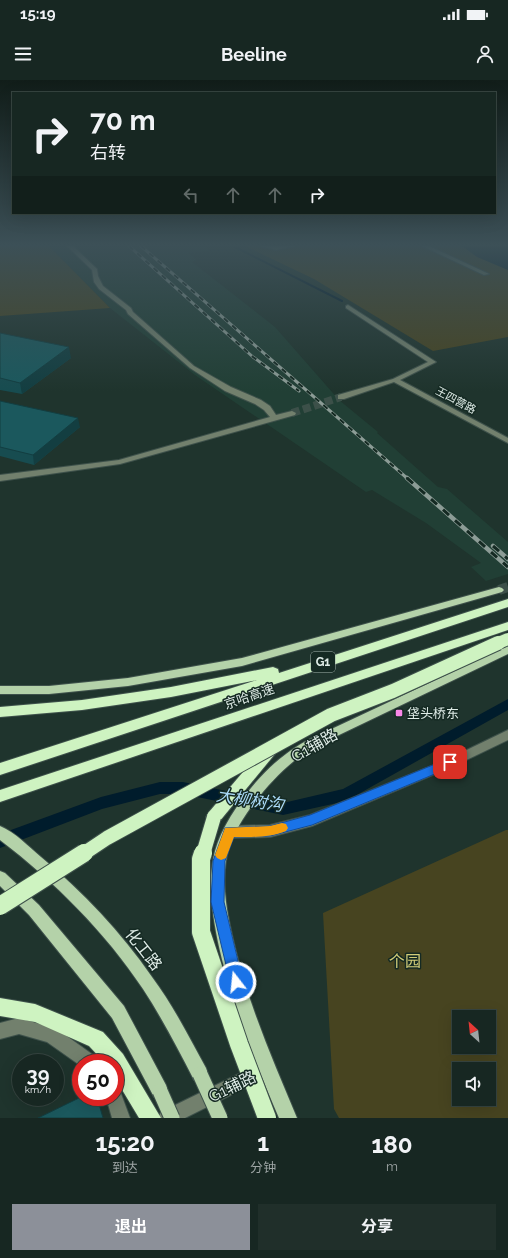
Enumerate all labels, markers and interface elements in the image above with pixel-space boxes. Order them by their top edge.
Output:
text: 15:19 [20,5,56,23]
icon: menu [12,43,34,65]
icon: person [474,43,496,65]
text: Beeline [221,44,287,65]
text: 70 m [90,104,156,137]
icon: right [24,108,76,160]
text: 右转 [90,142,126,163]
icon: left [180,184,202,206]
icon: ahead [222,184,244,206]
icon: ahead [264,184,286,206]
icon: right [306,184,328,206]
street label: 王四营路 [433,384,478,417]
road number: G1 [311,652,335,672]
street label: 京哈高速 [222,681,276,712]
place label: 垡头桥东 [407,706,459,721]
marker: 垡头桥东 [394,708,404,718]
street label: G1辅路 [288,725,341,766]
pin [433,745,467,779]
icon: arrive [439,751,461,773]
water label: 大柳树沟 [215,785,287,816]
street label: 化工路 [121,925,166,974]
park label: 个园 [389,952,421,971]
position arrow [215,961,257,1003]
north arrow [452,1010,496,1054]
map controls [452,1010,496,1106]
speed limit sign: 50 [72,1054,124,1106]
button: sound [452,1062,496,1106]
text: 39 [27,1063,49,1087]
street label: G1辅路 [205,1067,259,1106]
text: km/h [25,1084,51,1095]
text: 15:20 [95,1128,155,1157]
text: 1 [257,1128,269,1157]
text: 180 [372,1130,413,1159]
text: m [386,1159,398,1174]
text: 到达 [112,1160,138,1175]
text: 分钟 [250,1160,276,1175]
button: 退出 [12,1204,250,1250]
button: 分享 [258,1204,496,1250]

